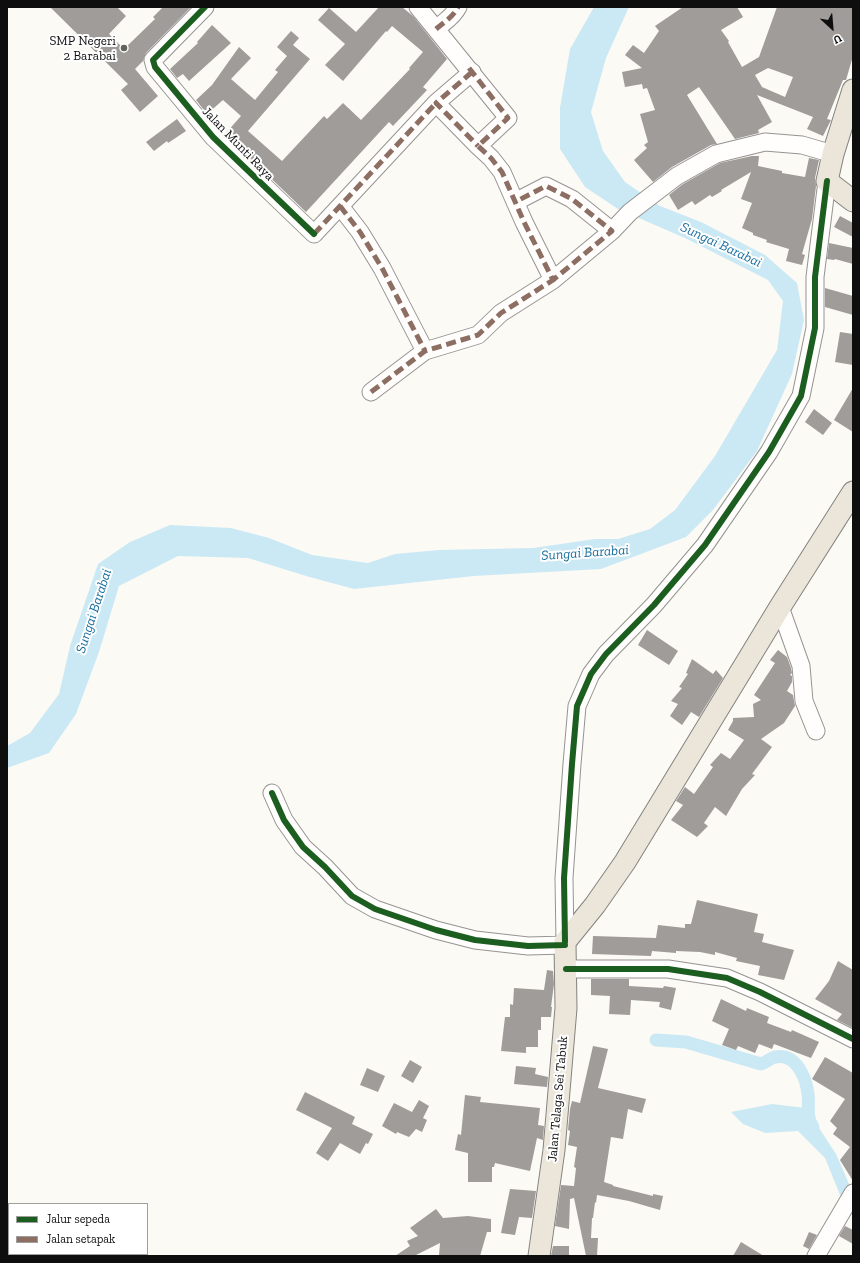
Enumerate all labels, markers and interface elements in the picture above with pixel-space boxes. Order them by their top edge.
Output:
north arrow [812,8,852,48]
text: U [831,32,844,47]
place label: SMP Negeri 2 Barabai [49,33,116,64]
marker: SMP Negeri 2 Barabai [119,43,129,53]
street label: Jalan Munti Raya [199,104,277,184]
water label: Sungai Barabai [678,219,764,271]
water label: Sungai Barabai [541,542,629,564]
water label: Sungai Barabai [72,567,116,655]
street label: Jalan Telaga Sei Tabuk [545,1036,571,1162]
legend [8,1203,148,1255]
text: Jalur sepeda [46,1212,110,1226]
text: Jalan setapak [46,1232,115,1246]

